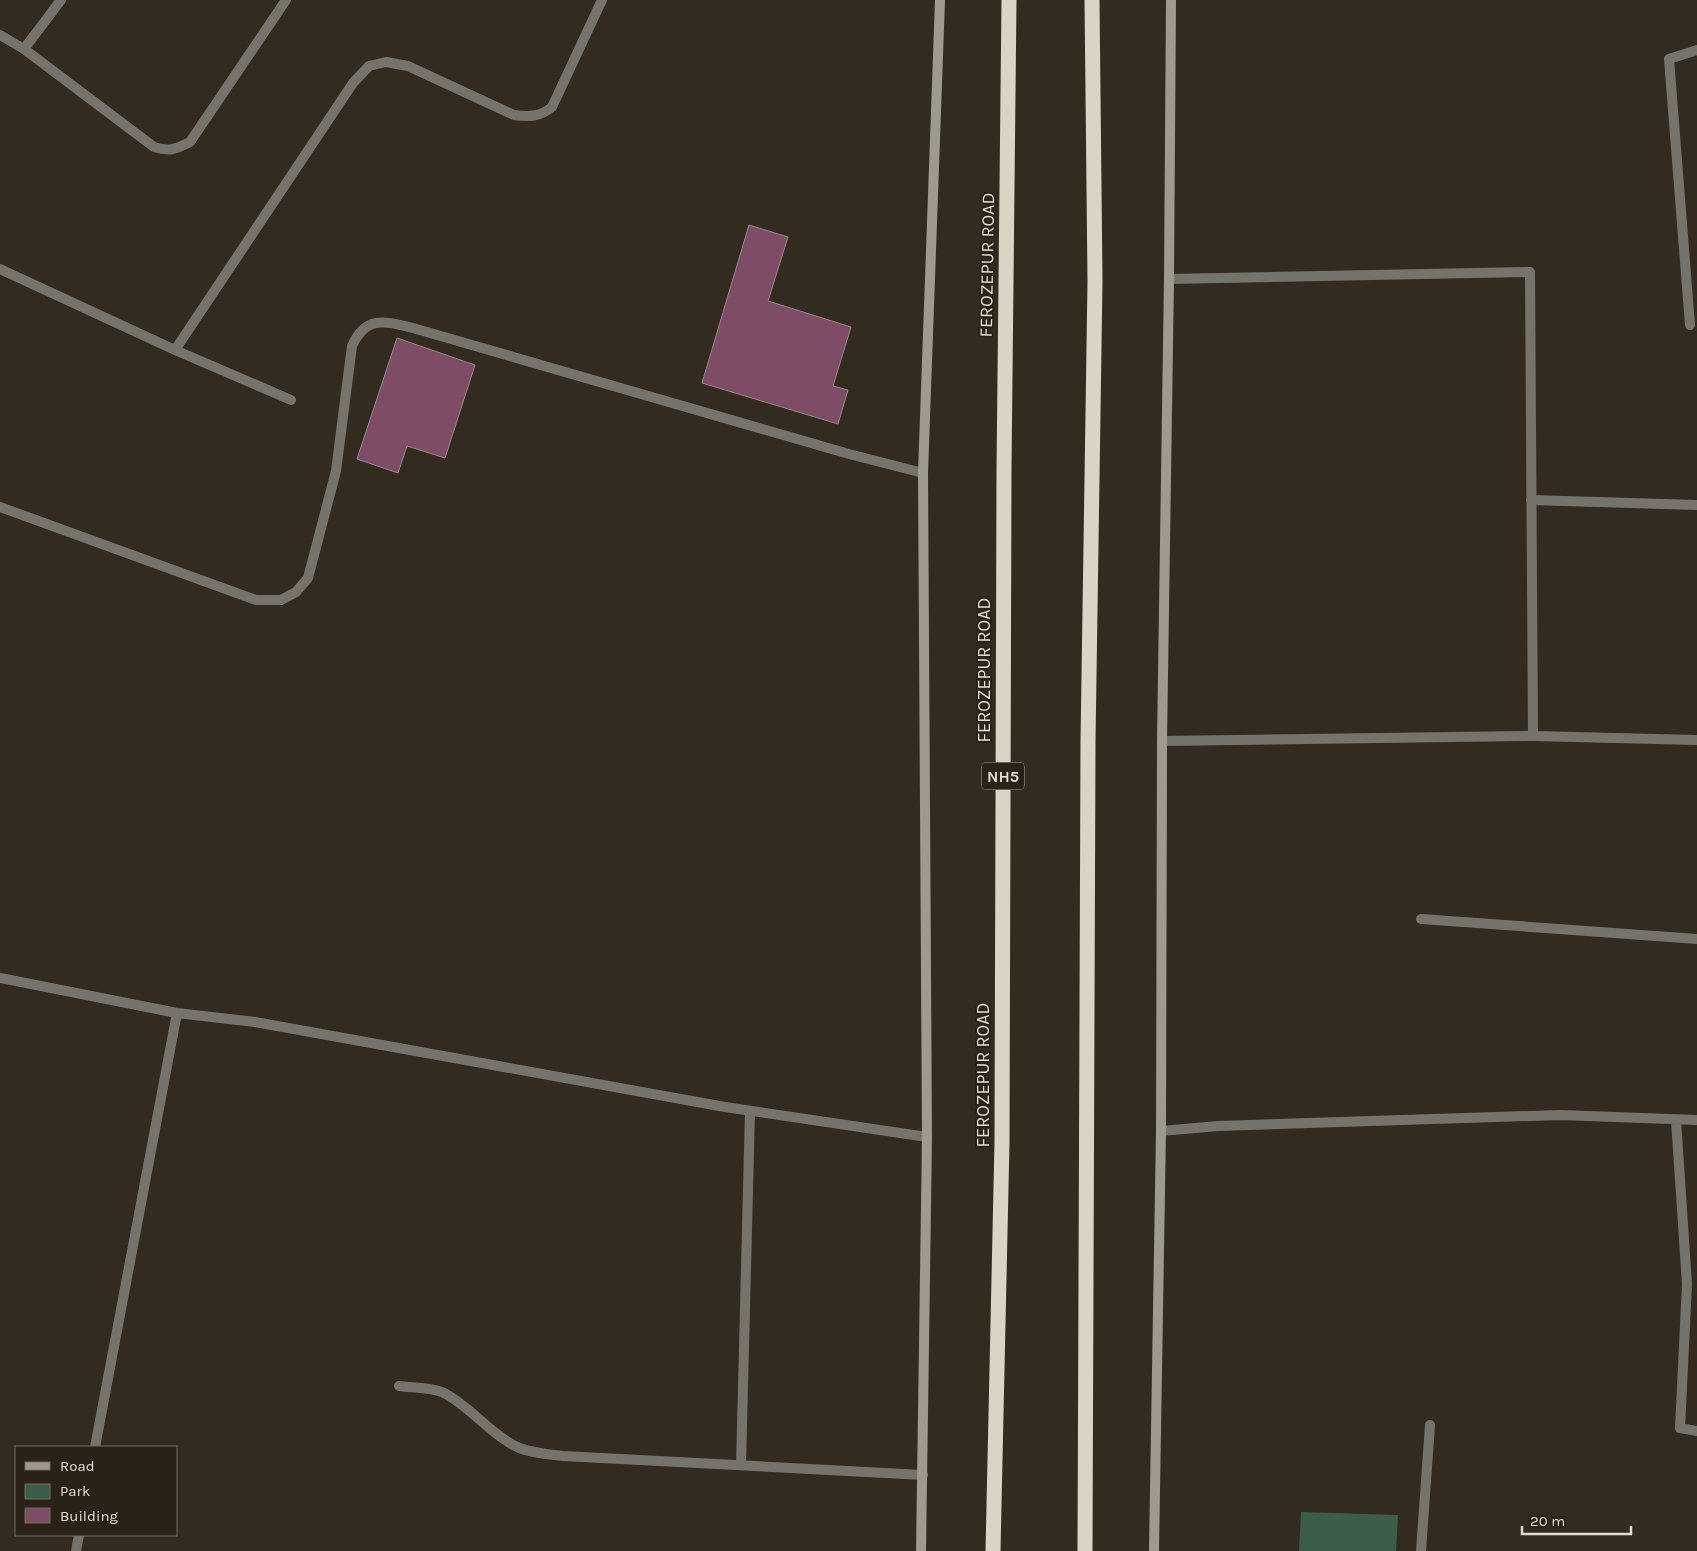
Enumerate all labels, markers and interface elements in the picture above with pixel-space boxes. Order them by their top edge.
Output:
street label: FEROZEPUR ROAD [975,192,999,338]
street label: FEROZEPUR ROAD [973,598,995,742]
road number: NH5 [982,762,1024,789]
street label: FEROZEPUR ROAD [972,1003,994,1147]
legend [15,1446,178,1536]
text: Road [60,1457,95,1475]
text: Park [60,1482,90,1500]
scale bar [1522,1504,1631,1536]
text: Building [60,1507,118,1525]
text: 20 m [1530,1512,1565,1530]

